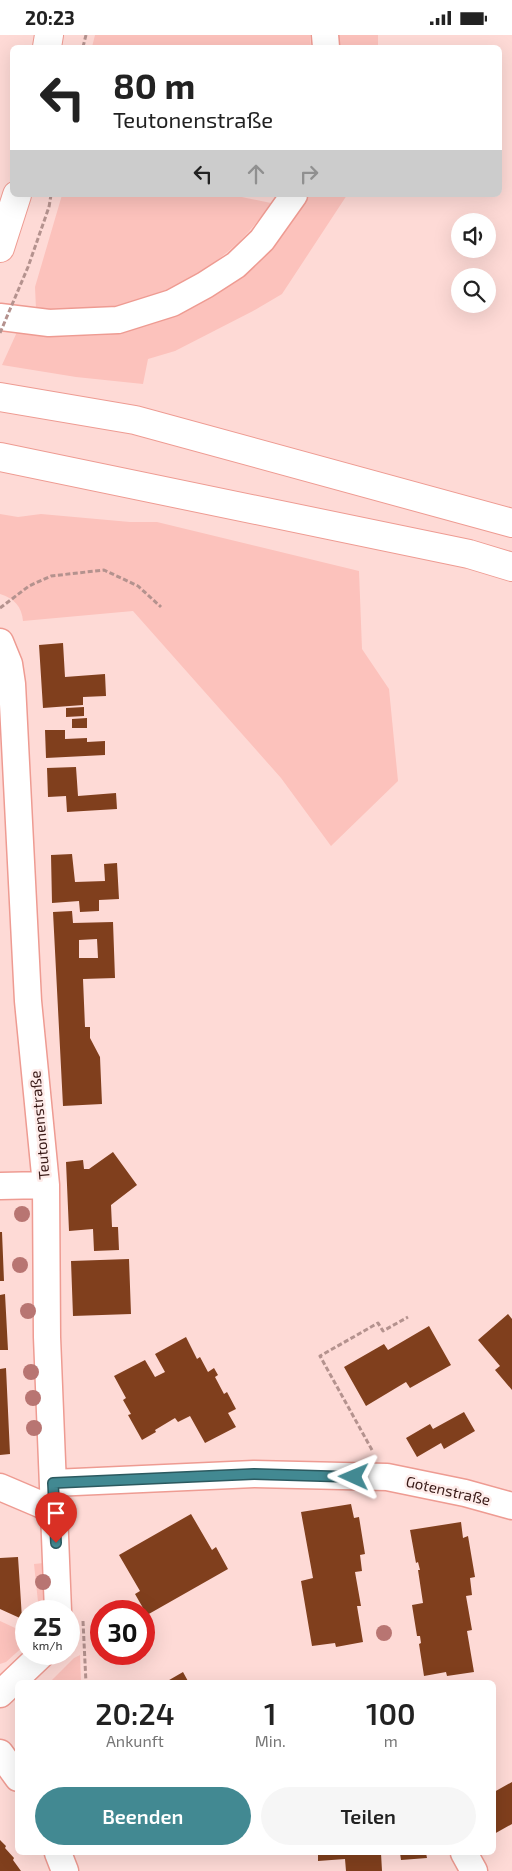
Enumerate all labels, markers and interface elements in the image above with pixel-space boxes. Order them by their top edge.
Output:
text: 20:23 [25,6,75,29]
text: 80 m [113,64,195,106]
icon: left [30,65,95,130]
text: Teutonenstraße [113,106,273,132]
icon: left [189,160,217,188]
icon: ahead [242,160,270,188]
icon: right [295,160,323,188]
map controls [451,213,496,313]
button: sound [451,213,496,258]
button: search [451,268,496,313]
street label: Teutonenstraße [25,1070,53,1180]
position arrow [327,1450,379,1502]
street label: Gotenstraße [404,1472,492,1508]
pin [35,1492,77,1543]
icon: arrive [42,1499,70,1527]
speed limit sign: 30 [90,1600,155,1665]
text: 25 [33,1611,62,1641]
text: km/h [33,1638,62,1652]
text: 20:24 [95,1695,175,1731]
text: 1 [264,1695,277,1731]
text: 100 [366,1695,416,1731]
text: Ankunft [106,1731,164,1750]
text: Min. [255,1731,286,1750]
text: m [384,1731,398,1750]
button: Beenden [35,1787,251,1845]
button: Teilen [261,1787,476,1845]

